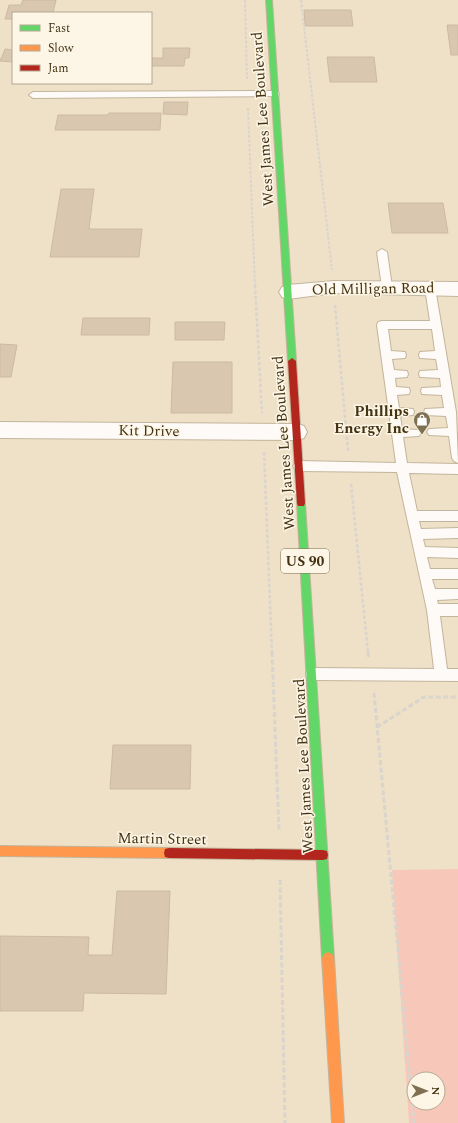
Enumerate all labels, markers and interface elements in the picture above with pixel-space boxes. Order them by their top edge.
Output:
legend [12,12,152,84]
text: Fast [48,19,70,38]
street label: West James Lee Boulevard [245,31,281,207]
text: Slow [48,39,74,58]
text: Jam [48,59,69,78]
street label: Old Milligan Road [311,276,435,302]
street label: West James Lee Boulevard [266,355,302,531]
place label: Phillips Energy Inc [334,400,409,440]
shop icon: Phillips Energy Inc [412,410,432,435]
street label: Kit Drive [118,419,180,443]
road number: US 90 [281,549,329,573]
street label: West James Lee Boulevard [288,678,320,854]
street label: Martin Street [117,827,207,851]
north arrow [406,1071,446,1111]
text: N [427,1087,444,1096]

